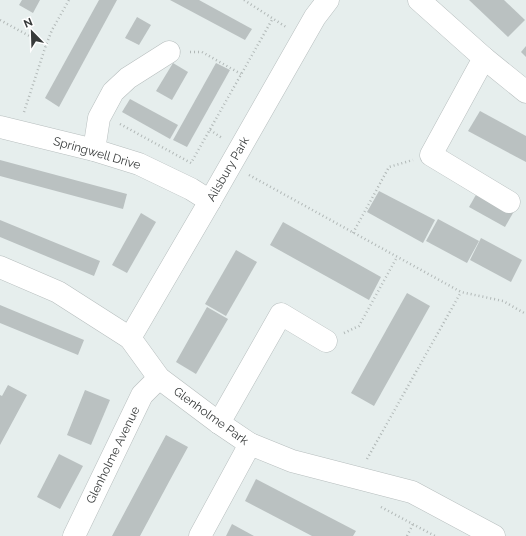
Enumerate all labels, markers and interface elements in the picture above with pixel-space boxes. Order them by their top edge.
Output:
north arrow [12,12,52,52]
text: N [22,16,35,31]
street label: Springwell Drive [52,134,142,172]
street label: Ailsbury Park [204,134,252,204]
street label: Glenholme Park [171,384,252,448]
street label: Glenholme Avenue [83,404,143,506]

